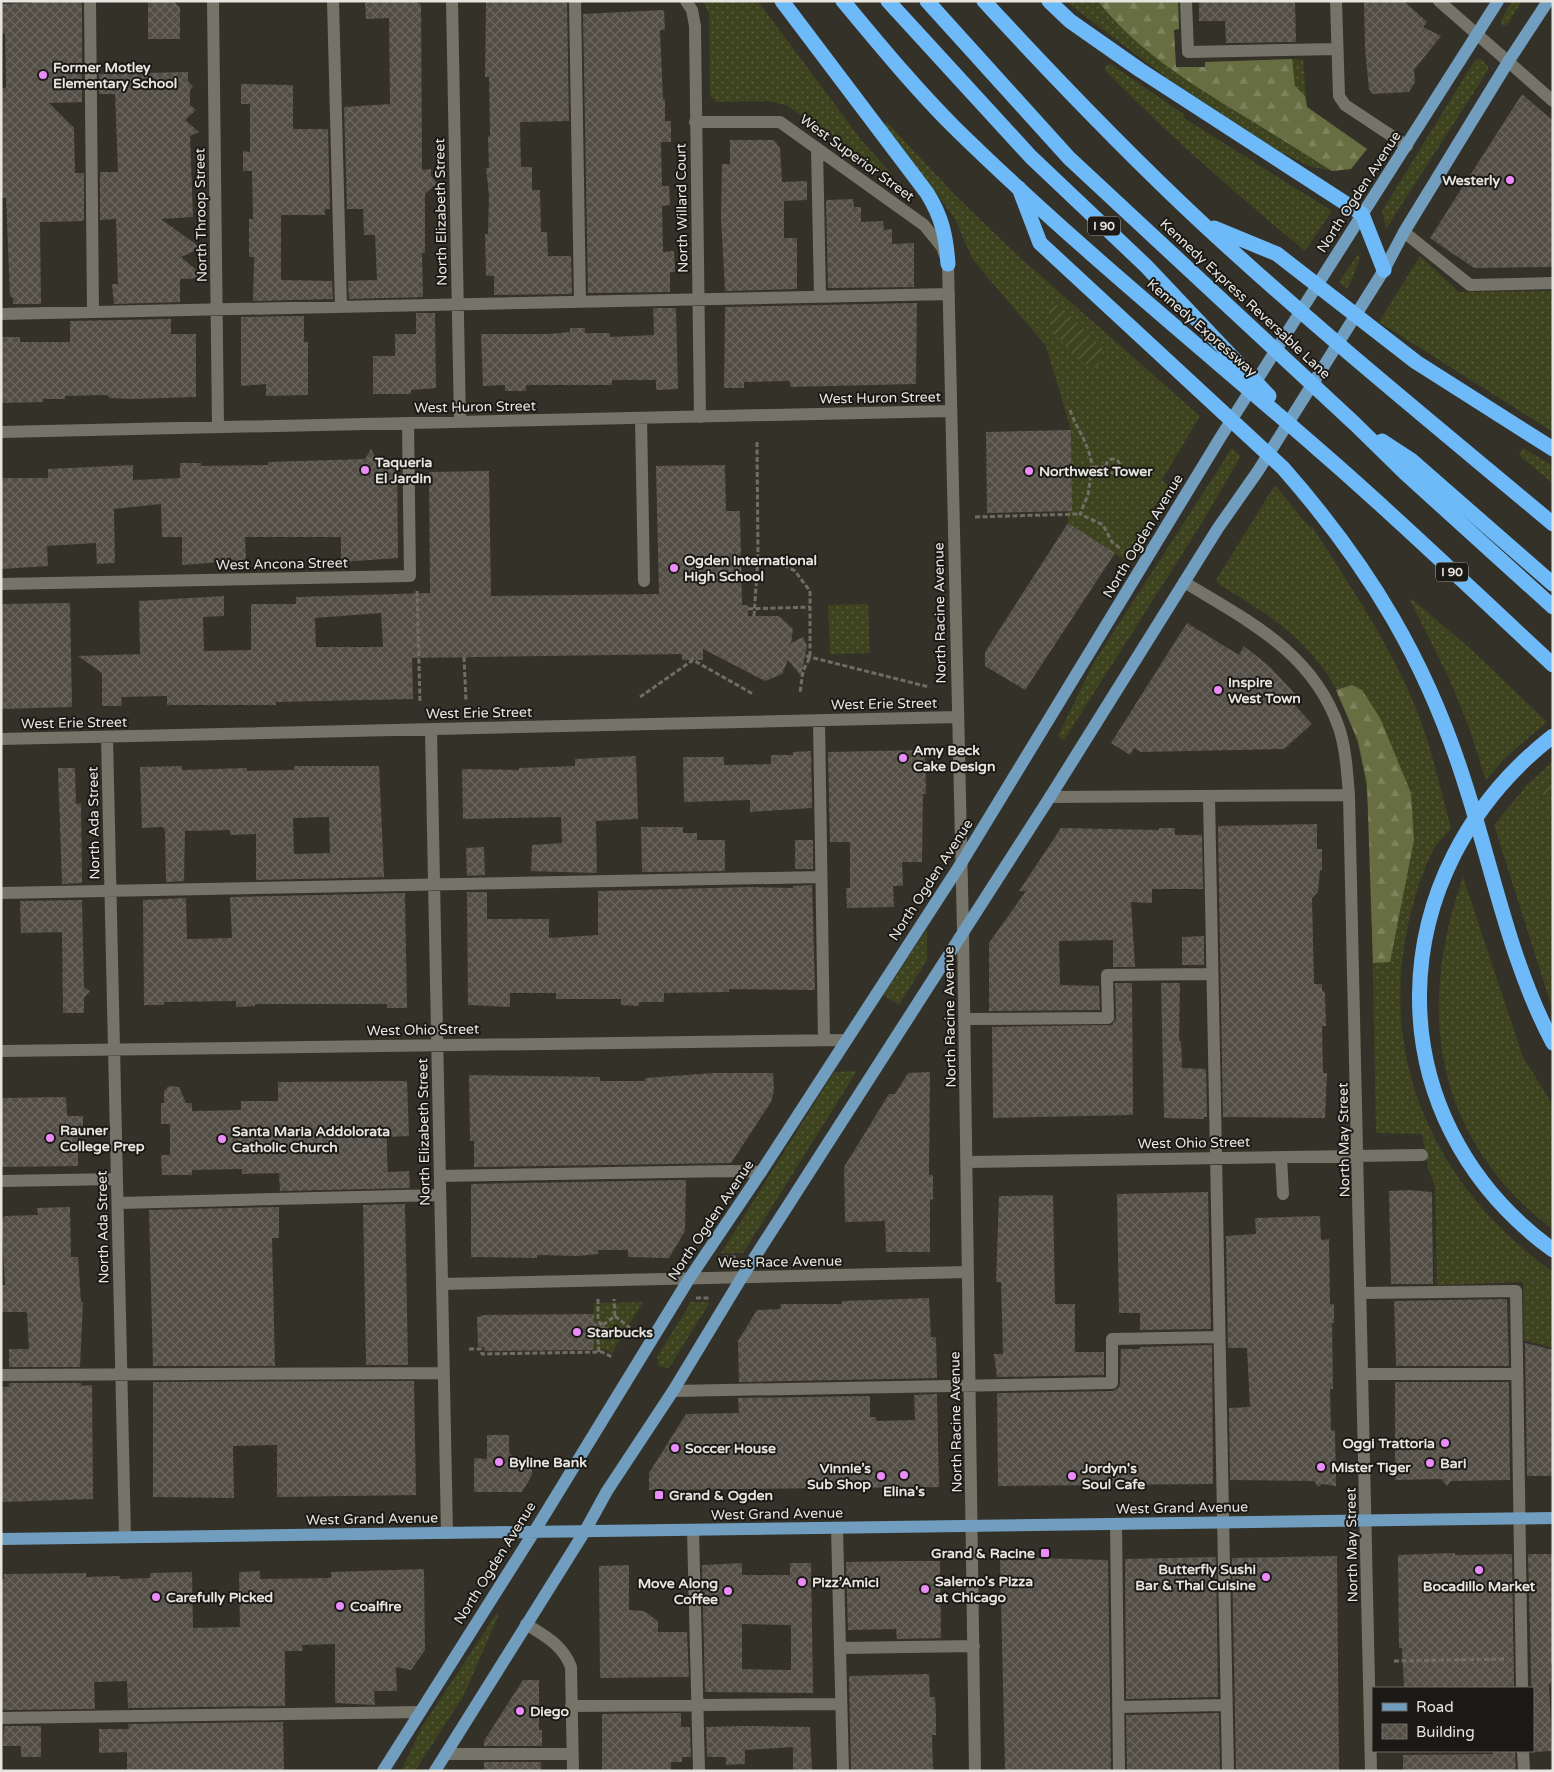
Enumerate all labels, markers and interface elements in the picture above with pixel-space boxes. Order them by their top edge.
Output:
place label: Former Motley Elementary School [53,59,177,92]
marker: Former Motley Elementary School [37,69,49,81]
street label: West Superior Street [796,111,918,206]
street label: North Ogden Avenue [1313,128,1405,256]
street label: North Elizabeth Street [431,137,451,286]
street label: North Willard Court [672,142,692,273]
street label: North Throop Street [191,147,211,282]
place label: Westerly [1442,172,1500,189]
marker: Westerly [1504,174,1516,186]
street label: Kennedy Express Reversable Lane [1156,215,1334,383]
road number: I 90 [1088,217,1120,236]
street label: Kennedy Expressway [1143,276,1261,381]
street label: West Huron Street [819,388,942,408]
street label: West Huron Street [414,397,537,417]
place label: Taqueria El Jardin [374,454,432,487]
place label: Northwest Tower [1039,463,1153,480]
marker: Taqueria El Jardin [359,464,371,476]
marker: Northwest Tower [1023,465,1035,477]
street label: North Ogden Avenue [1099,471,1187,601]
street label: North Racine Avenue [930,542,950,684]
place label: Ogden International High School [684,552,817,585]
street label: West Ancona Street [216,554,349,574]
marker: Ogden International High School [668,562,680,574]
road number: I 90 [1436,562,1468,582]
place label: Inspire West Town [1228,674,1301,707]
marker: Inspire West Town [1212,684,1224,696]
street label: West Erie Street [831,695,938,713]
street label: West Erie Street [426,704,533,722]
street label: West Erie Street [21,714,128,732]
place label: Amy Beck Cake Design [913,742,995,775]
marker: Amy Beck Cake Design [897,752,909,764]
street label: North Ada Street [85,766,103,880]
street label: North Ogden Avenue [885,816,977,944]
street label: North Racine Avenue [940,946,960,1088]
street label: West Ohio Street [367,1021,480,1039]
street label: North Elizabeth Street [414,1057,434,1206]
street label: North May Street [1334,1082,1354,1198]
place label: Rauner College Prep [60,1122,145,1155]
place label: Santa Maria Addolorata Catholic Church [232,1123,390,1156]
marker: Rauner College Prep [44,1132,56,1144]
marker: Santa Maria Addolorata Catholic Church [216,1133,228,1145]
street label: West Ohio Street [1138,1134,1251,1152]
street label: North Ogden Avenue [664,1157,758,1283]
street label: North Ada Street [94,1170,112,1284]
street label: West Race Avenue [718,1252,842,1272]
place label: Starbucks [587,1324,653,1341]
marker: Starbucks [571,1326,583,1338]
street label: North Racine Avenue [946,1351,966,1493]
place label: Oggi Trattoria [1343,1435,1435,1452]
marker: Oggi Trattoria [1439,1437,1451,1449]
place label: Soccer House [685,1440,776,1457]
marker: Soccer House [669,1442,681,1454]
place label: Byline Bank [509,1454,587,1471]
place label: Bari [1440,1455,1466,1472]
marker: Byline Bank [493,1456,505,1468]
marker: Bari [1424,1457,1436,1469]
place label: Mister Tiger [1331,1459,1411,1476]
place label: Vinnie’s Sub Shop [807,1460,871,1493]
place label: Jordyn's Soul Cafe [1081,1460,1145,1493]
marker: Mister Tiger [1315,1461,1327,1473]
marker: Elina's [898,1469,910,1481]
marker: Vinnie’s Sub Shop [875,1470,887,1482]
marker: Jordyn's Soul Cafe [1066,1470,1078,1482]
place label: Elina's [883,1483,925,1500]
place label: Grand & Ogden [669,1487,773,1504]
street label: North May Street [1342,1487,1362,1603]
marker: Grand & Ogden [653,1489,665,1501]
street label: North Ogden Avenue [450,1498,540,1627]
street label: West Grand Avenue [1116,1498,1248,1518]
street label: West Grand Avenue [711,1504,843,1524]
street label: West Grand Avenue [306,1509,438,1529]
place label: Grand & Racine [931,1545,1035,1562]
marker: Grand & Racine [1039,1547,1051,1559]
place label: Butterfly Sushi Bar & Thai Cuisine [1135,1561,1256,1594]
marker: Bocadillo Market [1473,1564,1485,1576]
marker: Butterfly Sushi Bar & Thai Cuisine [1260,1571,1272,1583]
place label: Salerno's Pizza at Chicago [935,1573,1033,1606]
place label: Pizz’Amici [812,1574,879,1591]
place label: Move Along Coffee [638,1575,718,1608]
marker: Pizz’Amici [796,1576,808,1588]
place label: Bocadillo Market [1423,1578,1536,1595]
marker: Salerno's Pizza at Chicago [919,1583,931,1595]
marker: Move Along Coffee [722,1585,734,1597]
place label: Carefully Picked [166,1589,273,1606]
marker: Carefully Picked [150,1591,162,1603]
place label: Coalfire [350,1598,401,1615]
marker: Coalfire [334,1600,346,1612]
legend [1372,1687,1534,1752]
text: Road [1416,1698,1454,1716]
place label: Diego [530,1703,570,1720]
marker: Diego [514,1705,526,1717]
text: Building [1416,1723,1475,1741]

